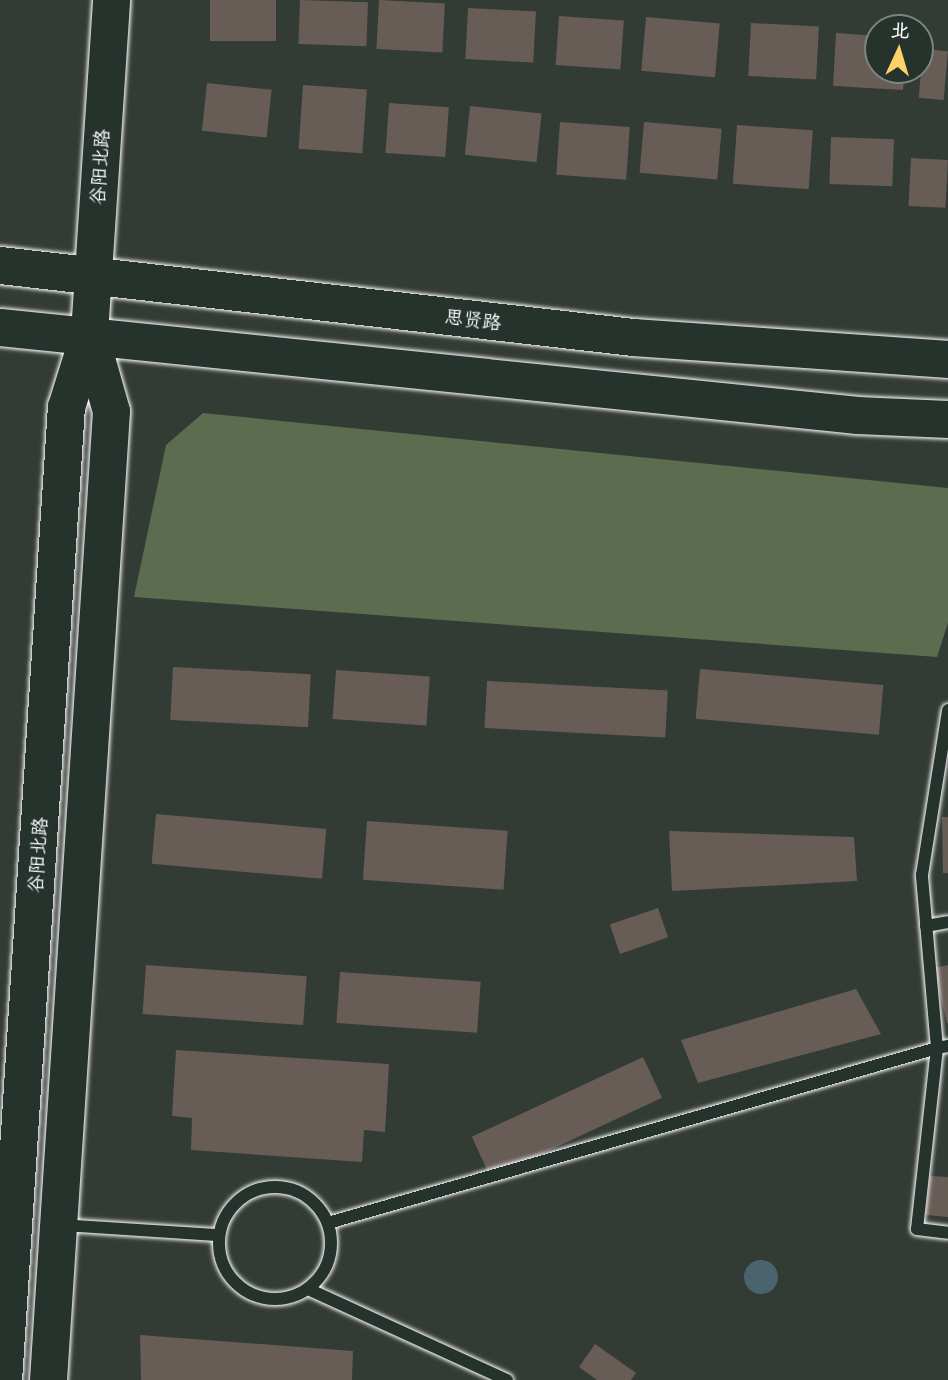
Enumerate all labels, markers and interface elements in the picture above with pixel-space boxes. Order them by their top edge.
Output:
north arrow [864,14,934,84]
text: 北 [890,16,911,43]
street label: 谷阳北路 [85,128,113,206]
street label: 思贤路 [443,304,503,334]
street label: 谷阳北路 [23,816,51,894]

